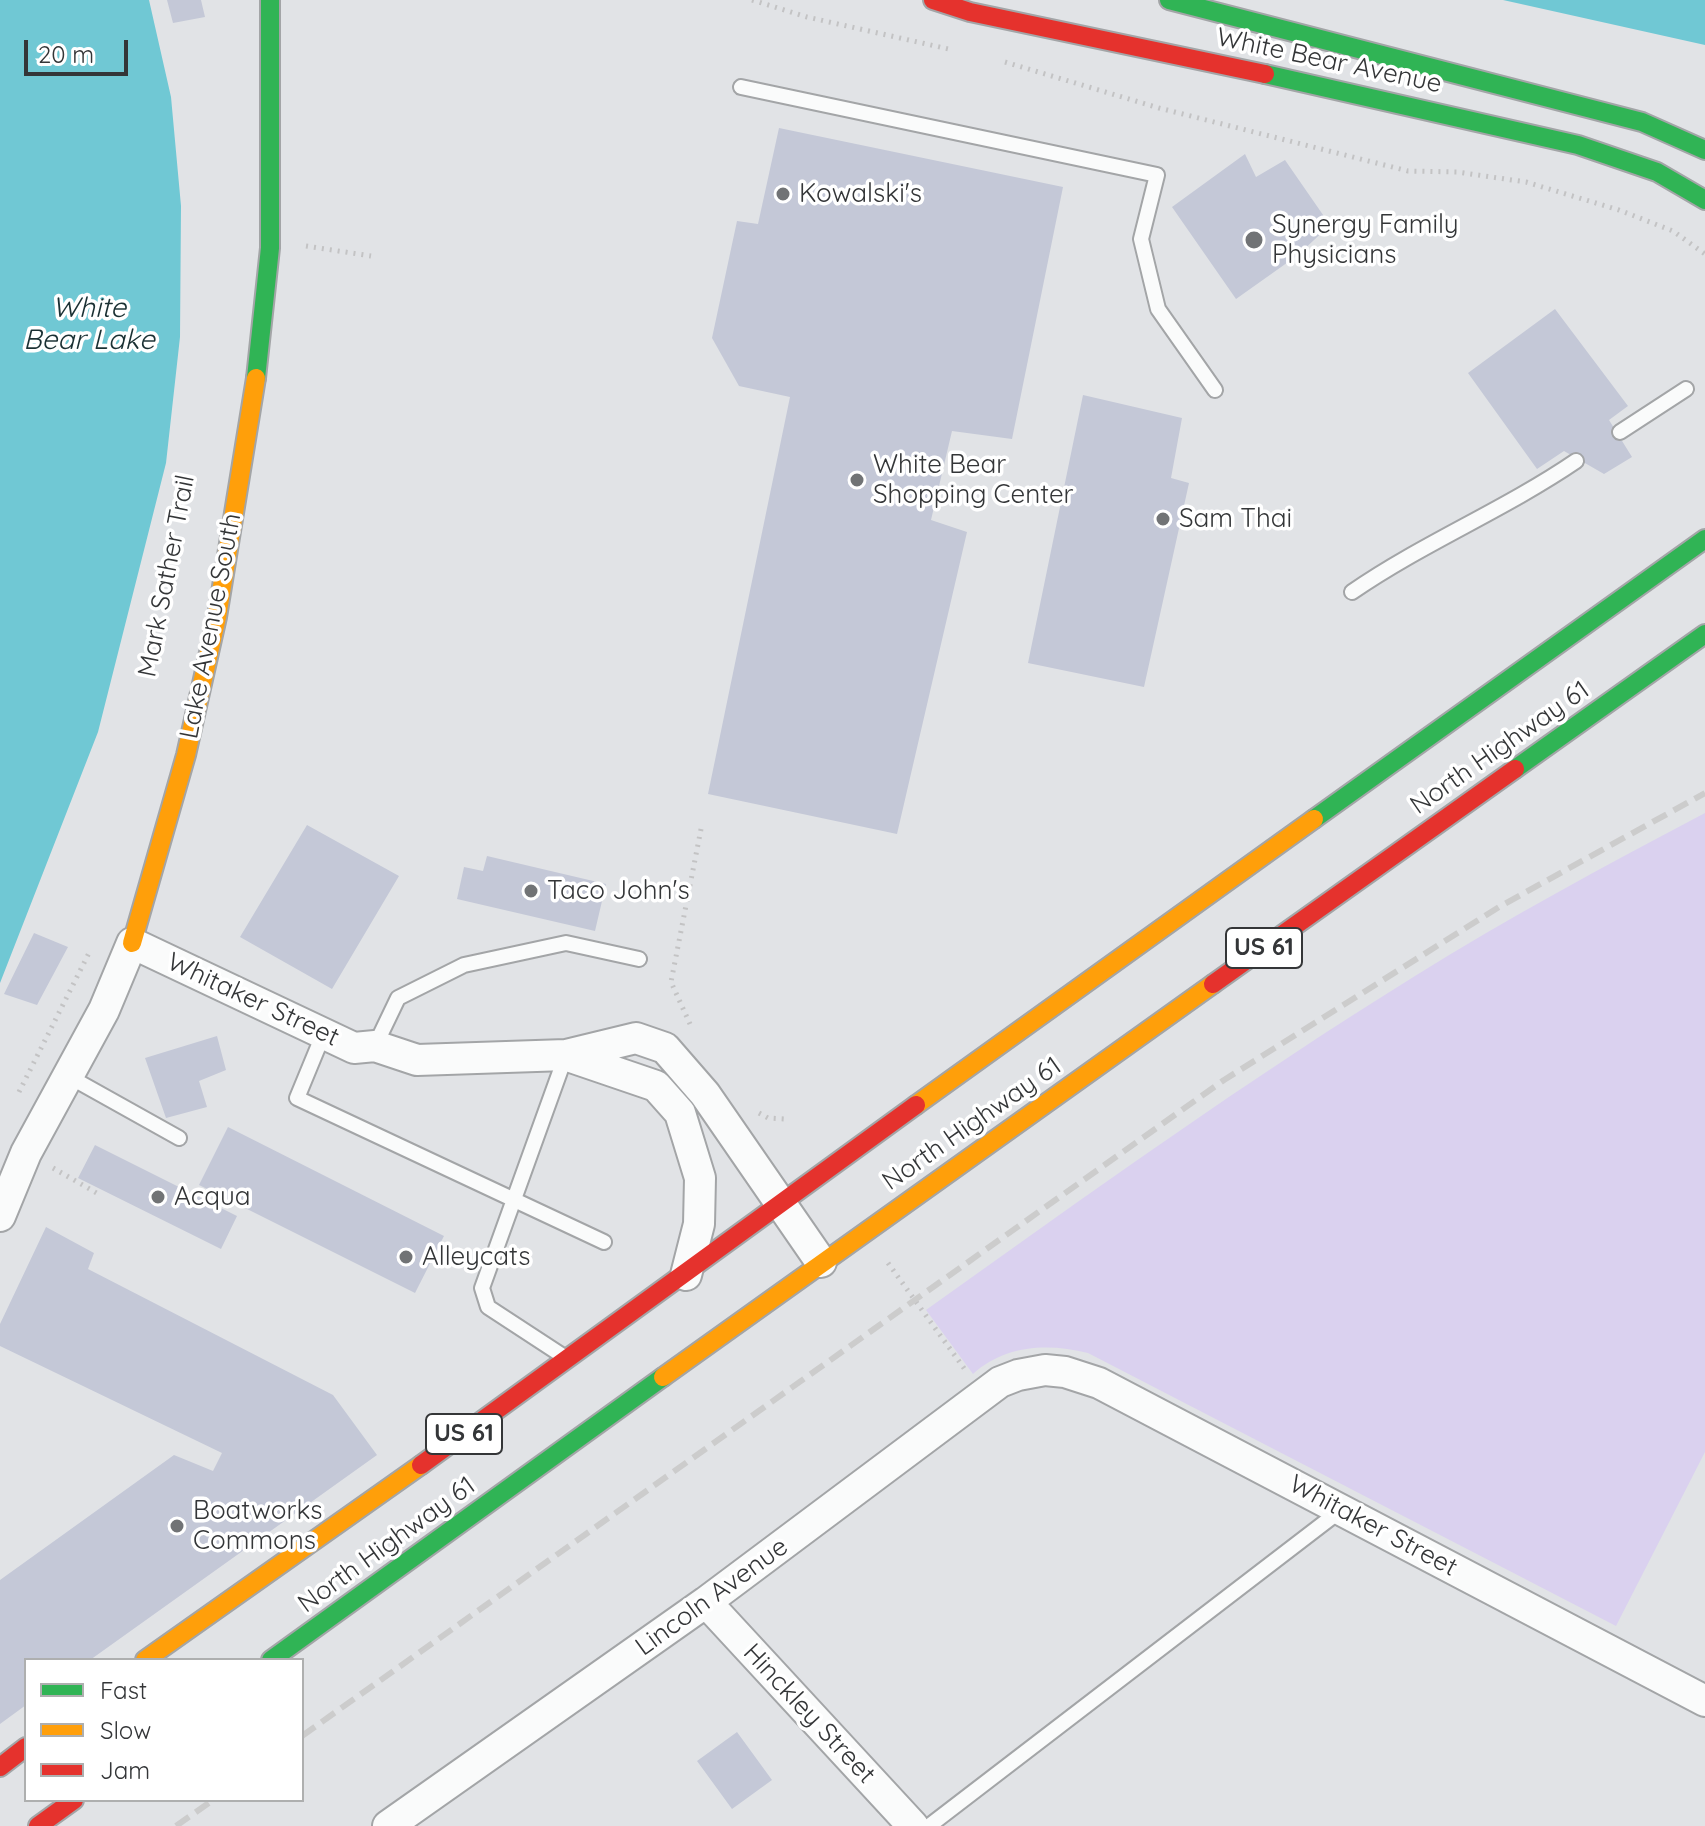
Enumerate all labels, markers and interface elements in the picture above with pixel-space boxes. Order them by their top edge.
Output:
street label: White Bear Avenue [1214,22,1444,100]
scale bar [28,24,132,74]
text: 20 m [38,39,94,69]
place label: Kowalski's [799,178,922,210]
marker: Kowalski's [774,185,792,203]
place label: Synergy Family Physicians [1272,209,1458,270]
marker: Synergy Family Physicians [1243,229,1265,251]
water label: White Bear Lake [23,292,155,358]
place label: White Bear Shopping Center [873,449,1074,510]
marker: White Bear Shopping Center [848,471,866,489]
street label: Mark Sather Trail [132,472,202,680]
place label: Sam Thai [1179,503,1292,535]
street label: Lake Avenue South [174,510,248,742]
marker: Sam Thai [1154,510,1172,528]
street label: North Highway 61 [1404,675,1596,821]
place label: Taco John's [547,875,690,907]
marker: Taco John's [522,882,540,900]
road number: US 61 [1226,928,1302,968]
street label: Whitaker Street [162,947,344,1053]
street label: North Highway 61 [876,1051,1068,1197]
place label: Acqua [174,1181,251,1213]
marker: Acqua [149,1188,167,1206]
place label: Alleycats [422,1241,530,1273]
marker: Alleycats [397,1248,415,1266]
road number: US 61 [426,1414,502,1454]
street label: Whitaker Street [1283,1469,1463,1583]
street label: North Highway 61 [292,1470,482,1620]
place label: Boatworks Commons [193,1495,322,1556]
marker: Boatworks Commons [168,1517,186,1535]
street label: Lincoln Avenue [630,1531,794,1663]
street label: Hinckley Street [736,1638,882,1790]
legend [24,1658,304,1802]
text: Fast [100,1675,147,1705]
text: Slow [100,1715,151,1745]
text: Jam [100,1755,150,1785]

